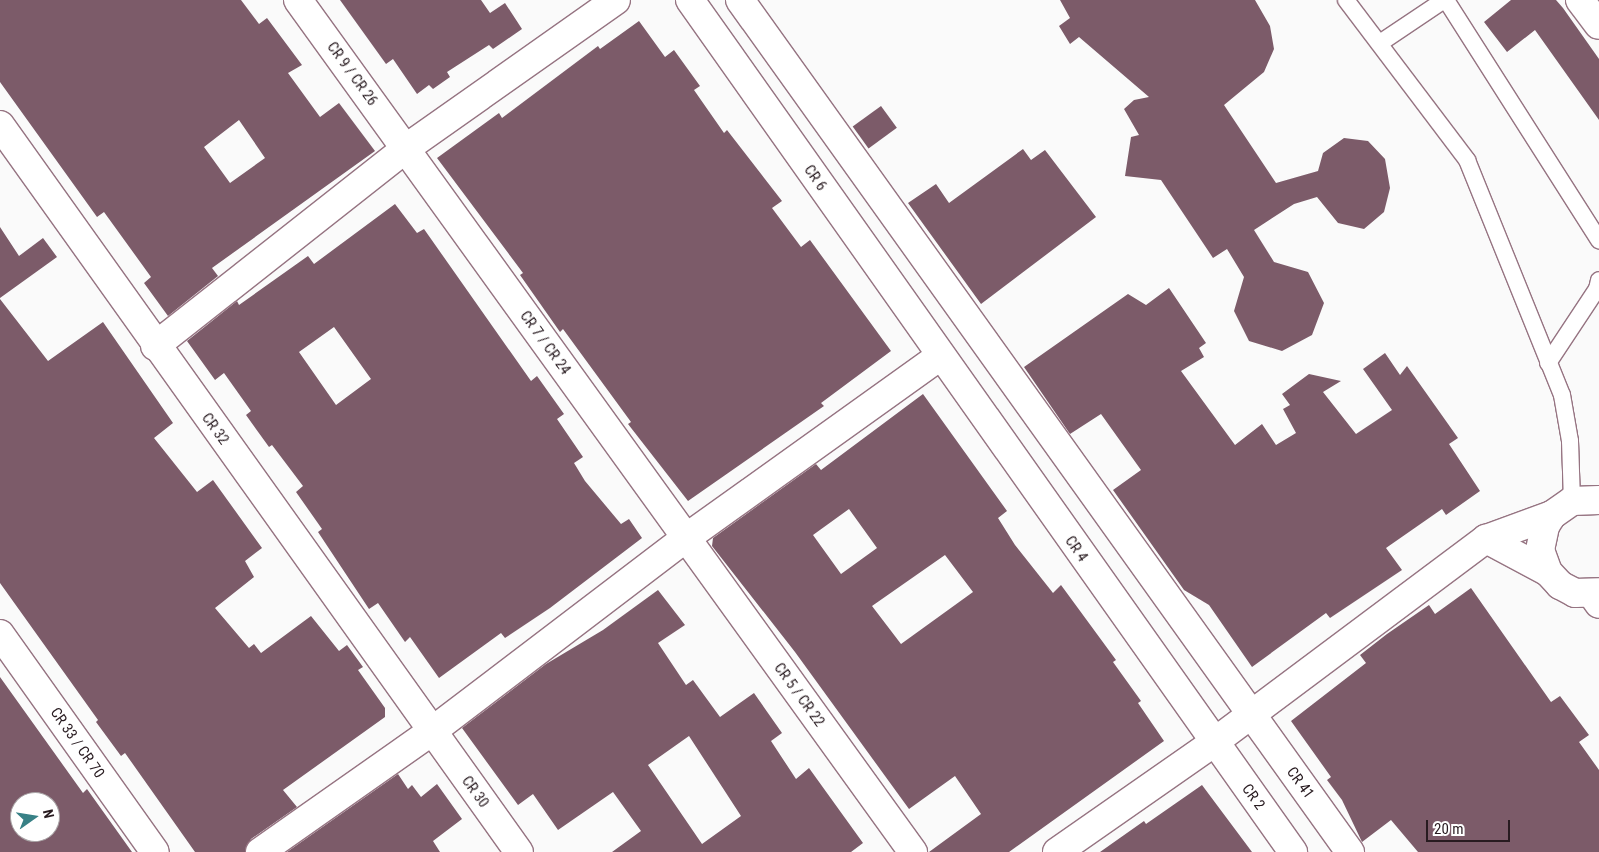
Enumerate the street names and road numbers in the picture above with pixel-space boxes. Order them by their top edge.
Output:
street label: CR 9 / CR 26 [323,39,381,109]
street label: CR 6 [800,162,830,194]
street label: CR 7 / CR 24 [516,308,574,378]
street label: CR 32 [198,410,232,448]
street label: CR 4 [1061,533,1091,565]
street label: CR 5 / CR 22 [770,660,828,730]
street label: CR 33 / CR 70 [46,704,108,782]
street label: CR 41 [1283,764,1317,802]
street label: CR 30 [458,773,492,811]
street label: CR 2 [1238,781,1268,813]

